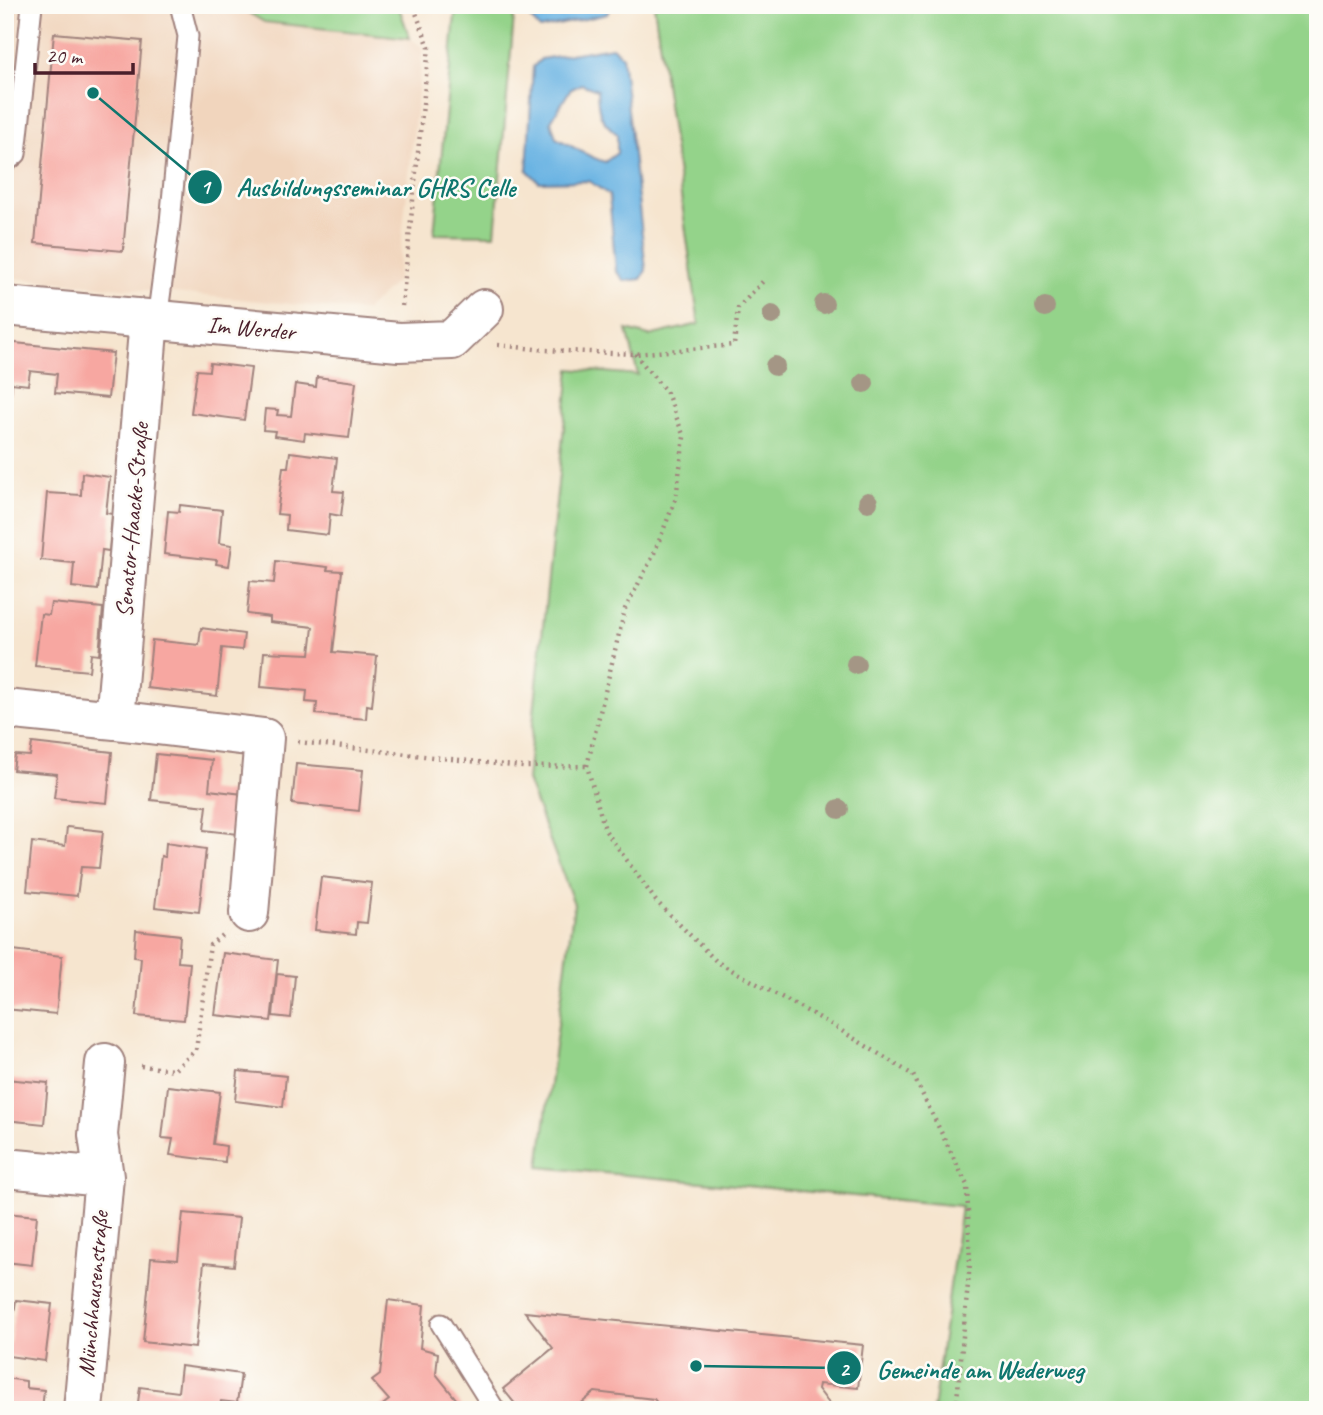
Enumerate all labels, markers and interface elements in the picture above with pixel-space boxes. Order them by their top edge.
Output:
scale bar [35,32,133,76]
text: 20 m [46,43,84,69]
callout: Ausbildungsseminar GHRS Celle [187,163,529,210]
text: Ausbildungsseminar GHRS Celle [237,171,518,204]
text: 1 [200,174,212,200]
street label: Im Werder [206,309,299,347]
street label: Senator-Haacke-Straße [109,419,156,619]
street label: Münchhausenstraße [71,1208,115,1378]
callout: Gemeinde am Wederweg [827,1345,1098,1392]
text: Gemeinde am Wederweg [877,1353,1086,1386]
text: 2 [839,1356,851,1382]

